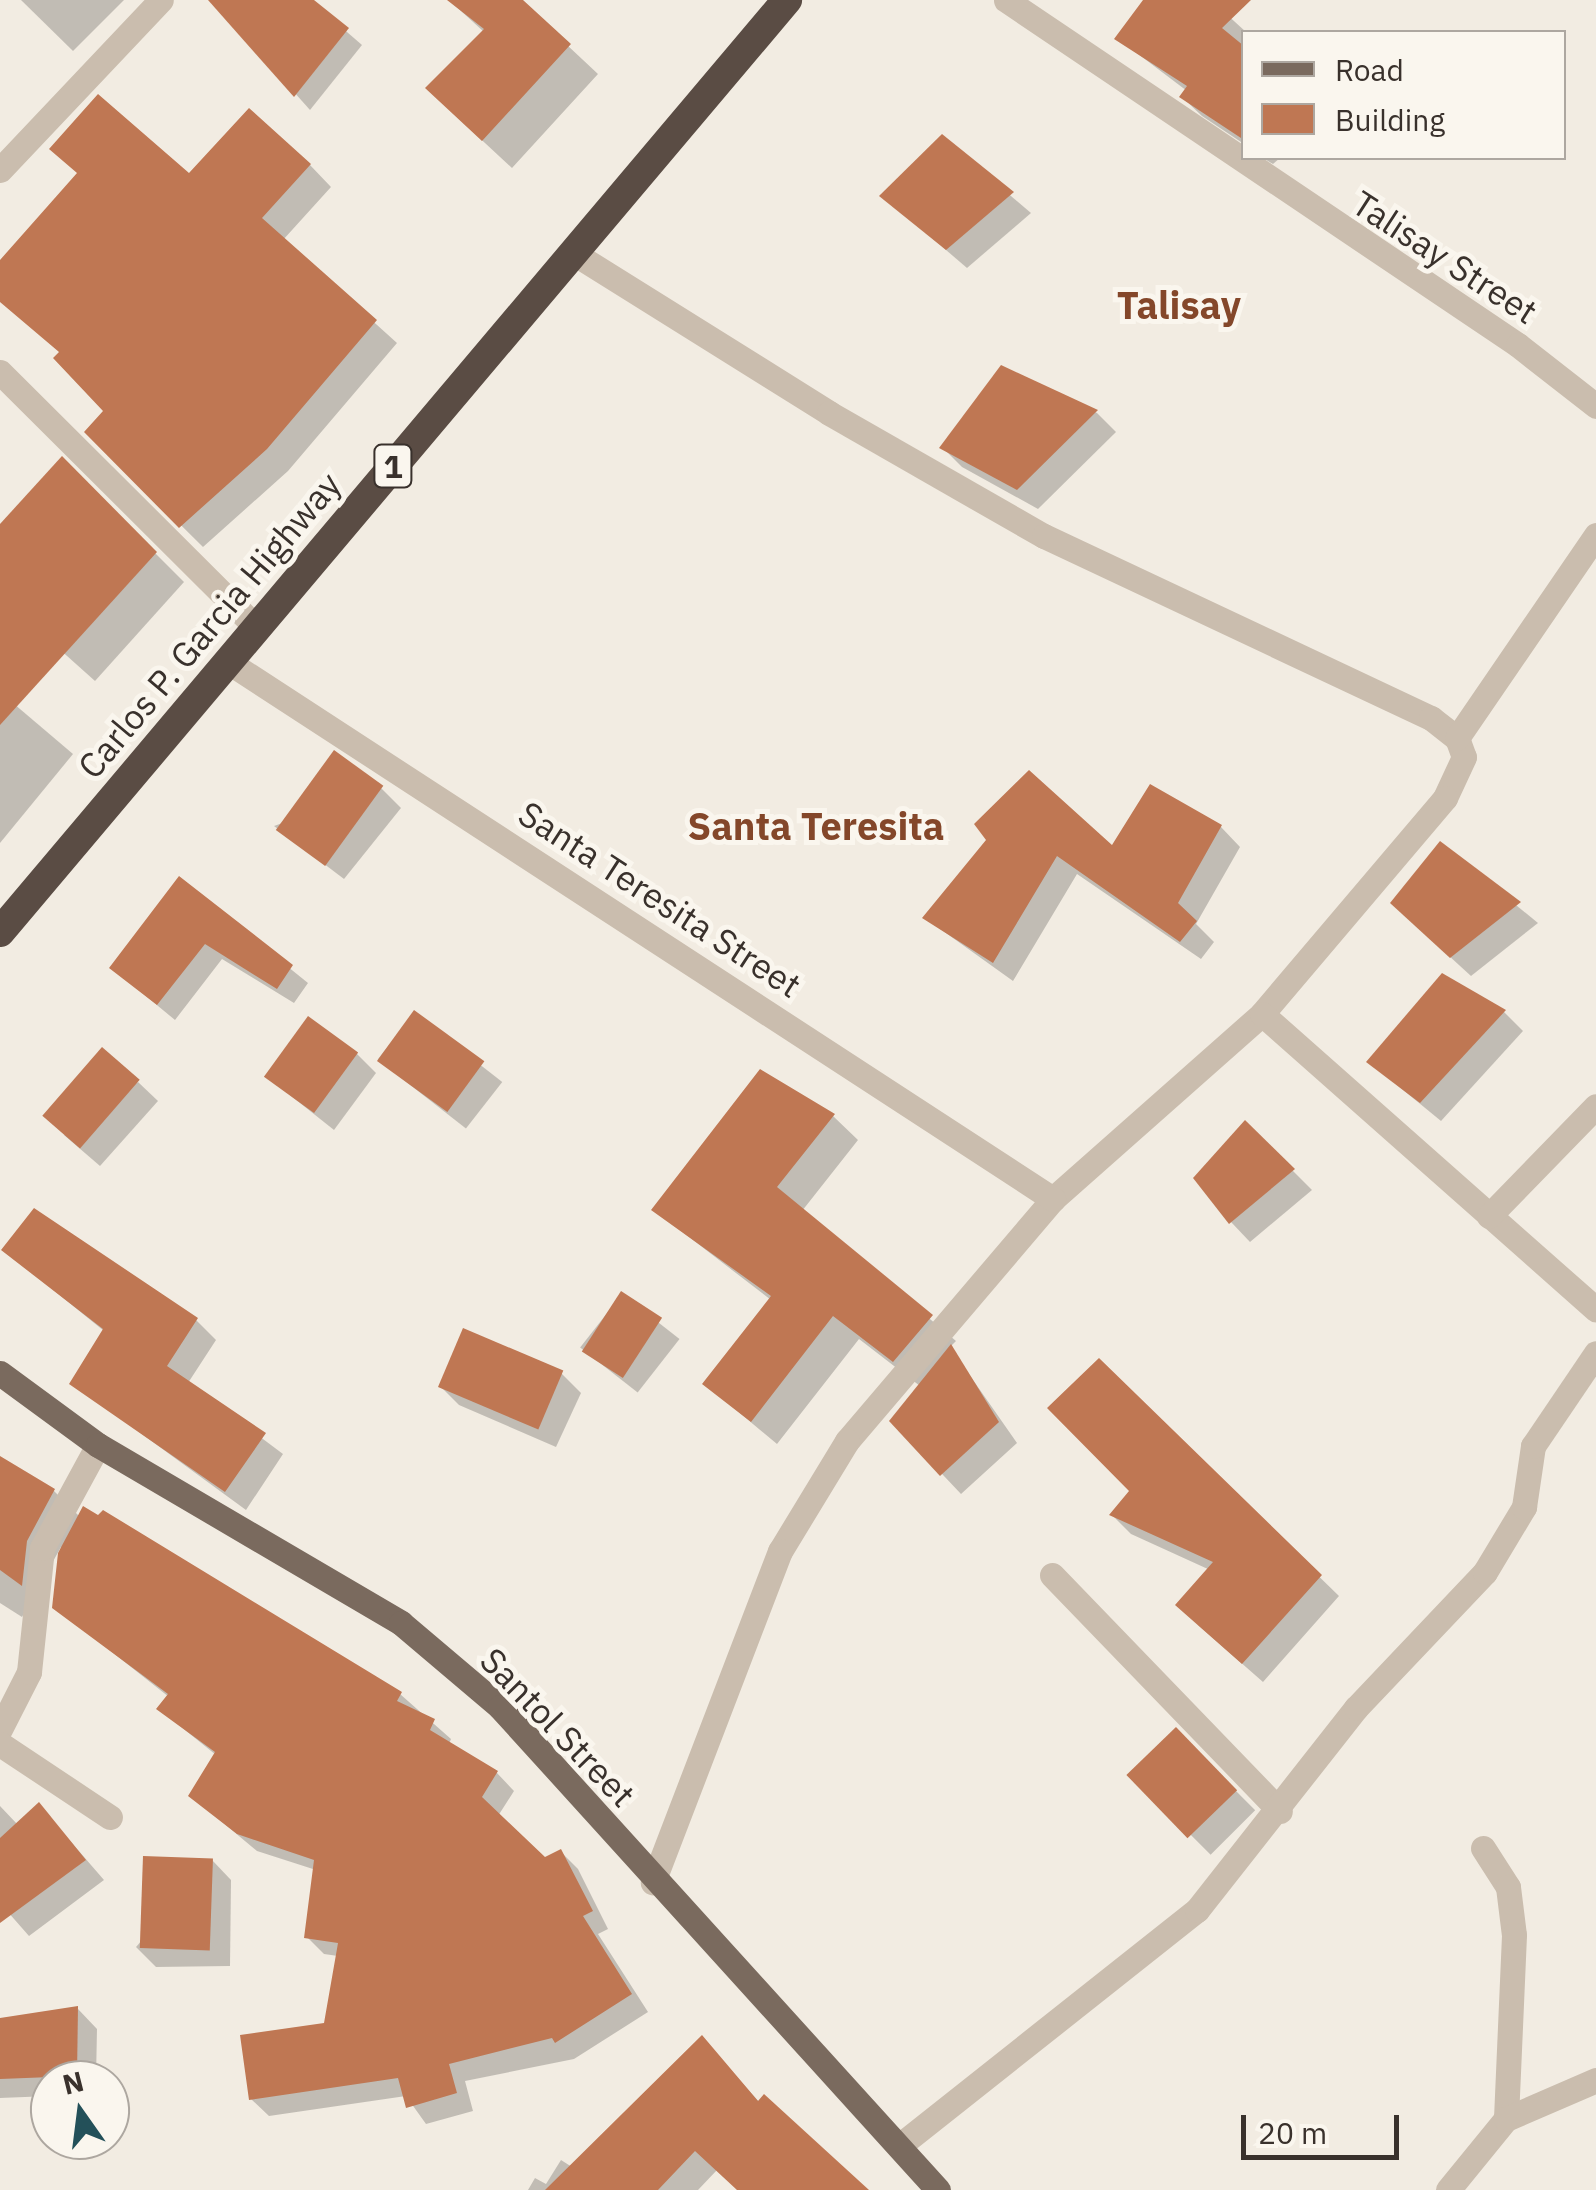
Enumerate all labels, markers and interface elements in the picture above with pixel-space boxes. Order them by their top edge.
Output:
legend [1241,30,1566,160]
text: Road [1335,50,1404,89]
text: Building [1335,100,1445,139]
street label: Talisay Street [1345,182,1545,332]
district label: Talisay [1117,282,1241,328]
road number: 1 [373,439,413,493]
street label: Carlos P. Garcia Highway [69,464,349,786]
street label: Santa Teresita Street [511,792,809,1006]
district label: Santa Teresita [688,803,944,849]
street label: Santol Street [472,1639,644,1815]
north arrow [30,2060,130,2160]
text: N [59,2062,87,2103]
scale bar [1246,2095,1404,2157]
text: 20 m [1258,2113,1327,2152]

